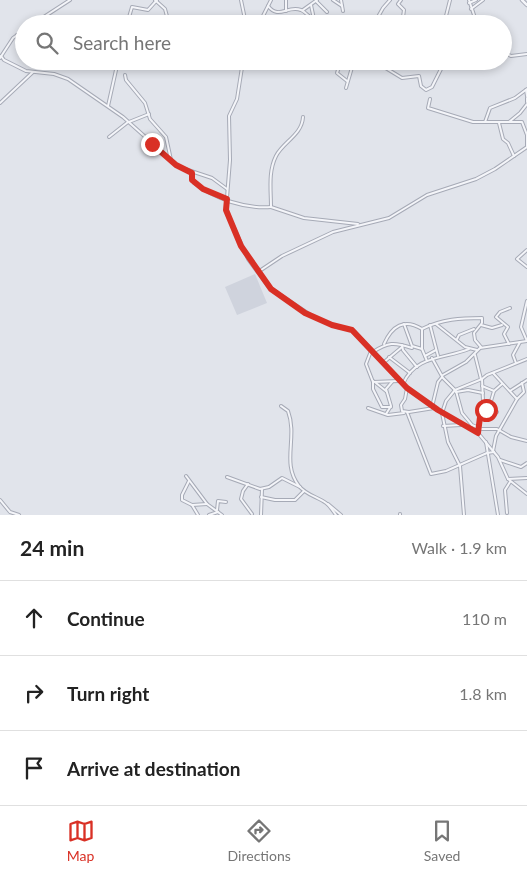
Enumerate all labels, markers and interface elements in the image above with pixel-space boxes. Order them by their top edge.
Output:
search box [15,15,512,70]
icon: search [33,29,61,57]
text: Search here [73,31,171,54]
route end [141,133,164,156]
route start [475,399,498,422]
text: 24 min [20,535,84,560]
text: Walk · 1.9 km [411,538,507,557]
icon: ahead [20,604,48,632]
text: Continue [67,607,145,630]
text: 110 m [462,609,507,628]
icon: right [20,679,48,707]
text: Turn right [67,682,149,705]
text: 1.8 km [459,684,507,703]
icon: arrive [20,754,48,782]
text: Arrive at destination [67,757,240,780]
tab: Map [67,817,95,864]
tab: Directions [228,817,291,864]
tab: Saved [424,817,460,864]

